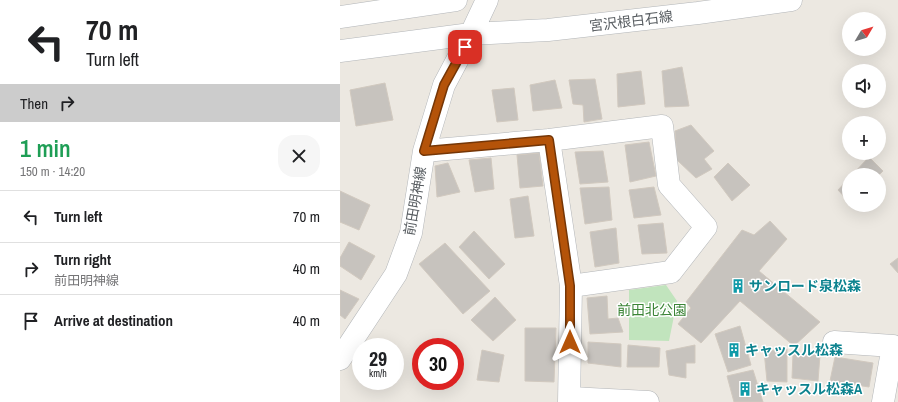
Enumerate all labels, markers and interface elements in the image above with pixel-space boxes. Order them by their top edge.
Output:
street label: 宮沢根白石線 [588,7,674,35]
text: 70 m [86,11,138,49]
north arrow [842,12,886,56]
map controls [842,12,886,212]
icon: left [20,16,72,68]
pin [448,30,482,64]
icon: arrive [454,36,476,58]
text: Turn left [86,47,139,72]
button: sound [842,64,886,108]
icon: right [56,92,78,114]
text: Then [20,93,48,114]
button: + [842,116,886,160]
text: 1 min [20,132,71,164]
button: close [278,135,320,177]
text: 150 m · 14:20 [20,163,85,180]
street label: 前田明神線 [400,165,430,237]
button: − [842,168,886,212]
icon: left [20,206,42,228]
text: Turn left [54,206,102,227]
text: 70 m [293,206,320,227]
text: Turn right [54,249,111,270]
icon: right [20,258,42,280]
text: 40 m [293,258,320,279]
text: 前田明神線 [54,272,119,289]
place label: サンロード泉松森 [749,277,861,295]
building icon: サンロード泉松森 [730,278,746,294]
park label: 前田北公園 [617,301,687,319]
icon: arrive [20,310,42,332]
text: Arrive at destination [54,310,173,331]
text: 40 m [293,310,320,331]
position arrow [549,321,591,363]
speed limit sign: 30 [412,338,464,390]
place label: キャッスル松森 [745,341,843,359]
building icon: キャッスル松森 [726,342,742,358]
text: 29 [369,345,387,372]
text: km/h [369,367,387,380]
place label: キャッスル松森A [756,380,863,398]
building icon: キャッスル松森A [737,381,753,397]

